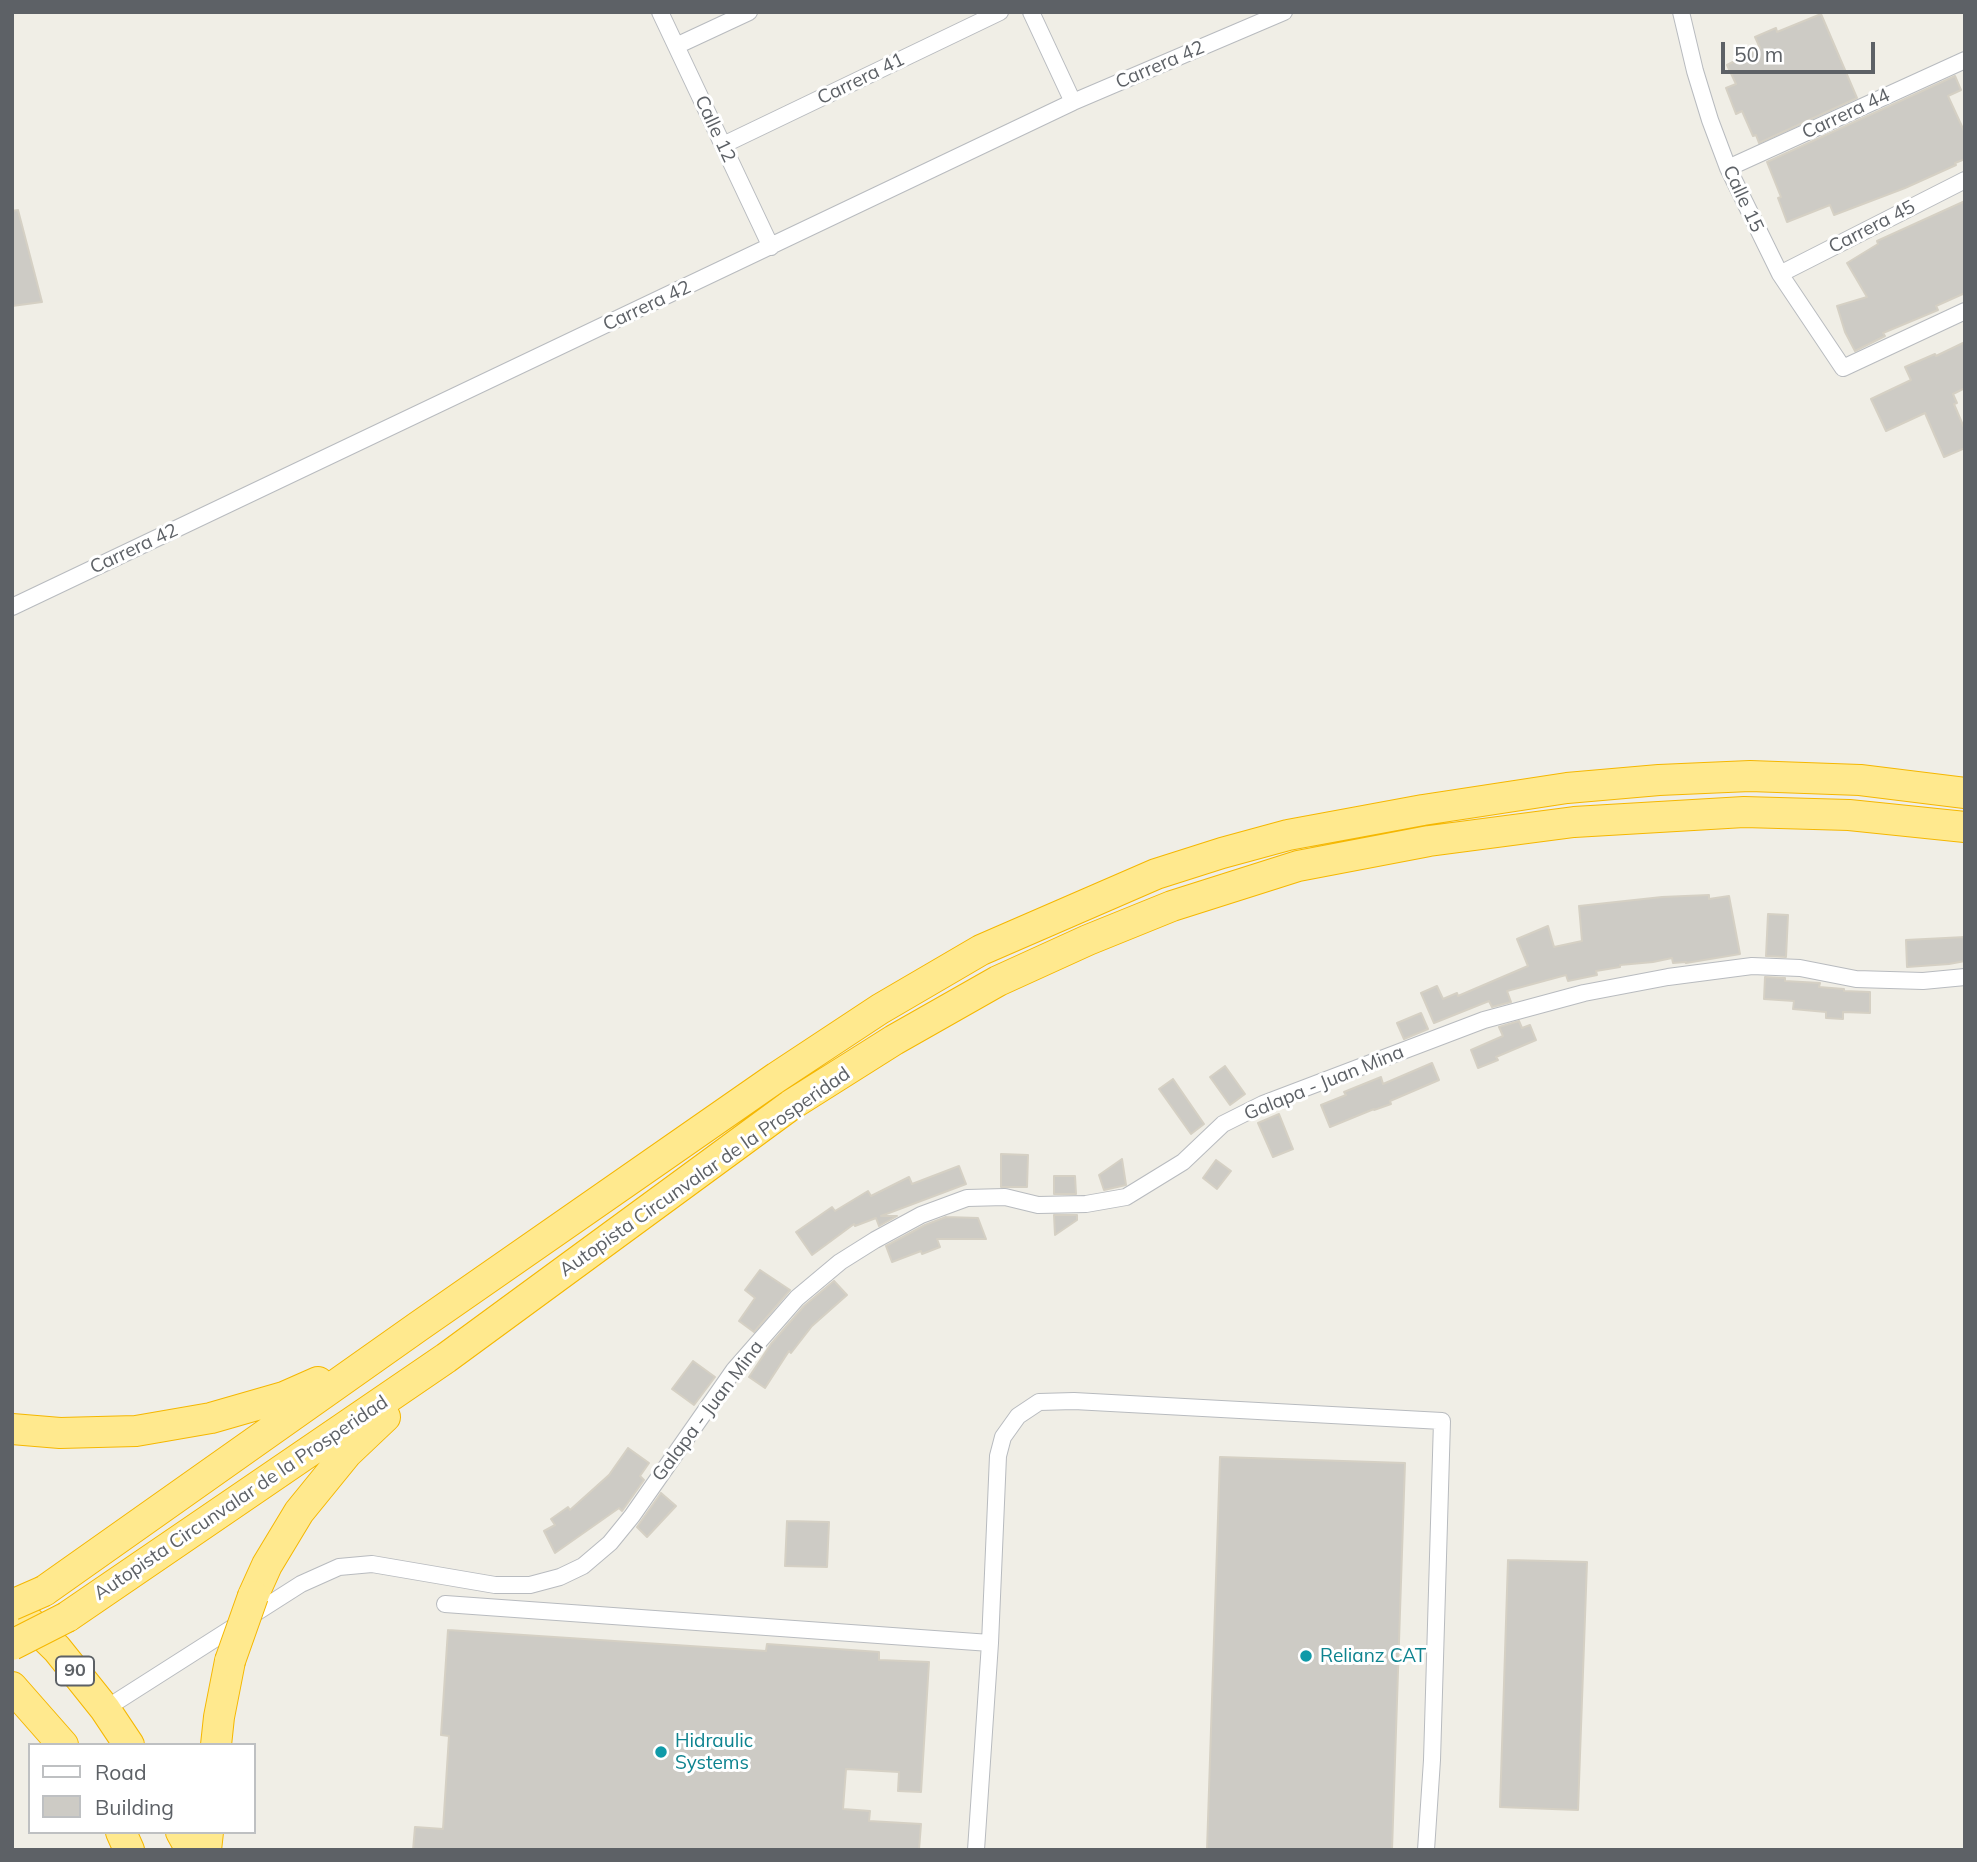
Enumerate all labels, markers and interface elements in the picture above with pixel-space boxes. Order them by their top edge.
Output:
scale bar [1725,28,1879,72]
street label: Carrera 42 [1112,36,1208,94]
text: 50 m [1734,41,1783,67]
street label: Carrera 41 [814,48,908,110]
street label: Carrera 44 [1799,84,1893,144]
street label: Calle 12 [690,92,740,166]
street label: Calle 15 [1718,162,1768,236]
street label: Carrera 45 [1825,195,1919,259]
street label: Carrera 42 [600,276,694,336]
street label: Carrera 42 [87,519,181,579]
street label: Galapa - Juan Mina [1241,1041,1407,1125]
street label: Autopista Circunvalar de la Prosperidad [555,1062,855,1282]
street label: Galapa - Juan Mina [648,1336,768,1486]
street label: Autopista Circunvalar de la Prosperidad [90,1391,392,1605]
place label: Relianz CAT [1320,1645,1426,1667]
marker: Relianz CAT [1298,1648,1314,1664]
road number: 90 [56,1656,94,1686]
place label: Hidraulic Systems [675,1730,753,1774]
legend [28,1743,256,1834]
marker: Hidraulic Systems [653,1744,669,1760]
text: Road [95,1759,146,1785]
text: Building [95,1794,174,1820]

